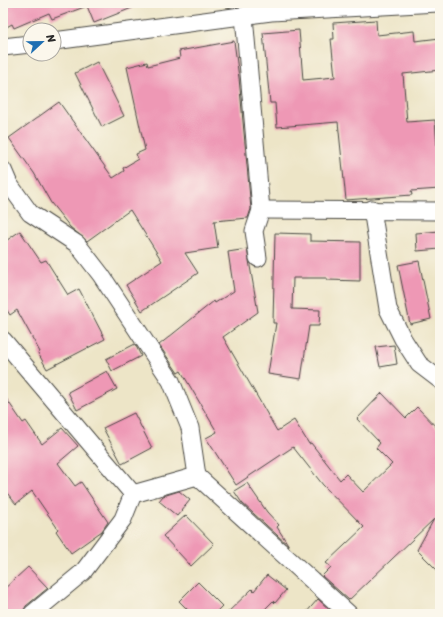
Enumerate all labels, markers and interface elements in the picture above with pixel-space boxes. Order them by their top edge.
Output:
north arrow [22,22,62,62]
text: N [40,30,61,46]

